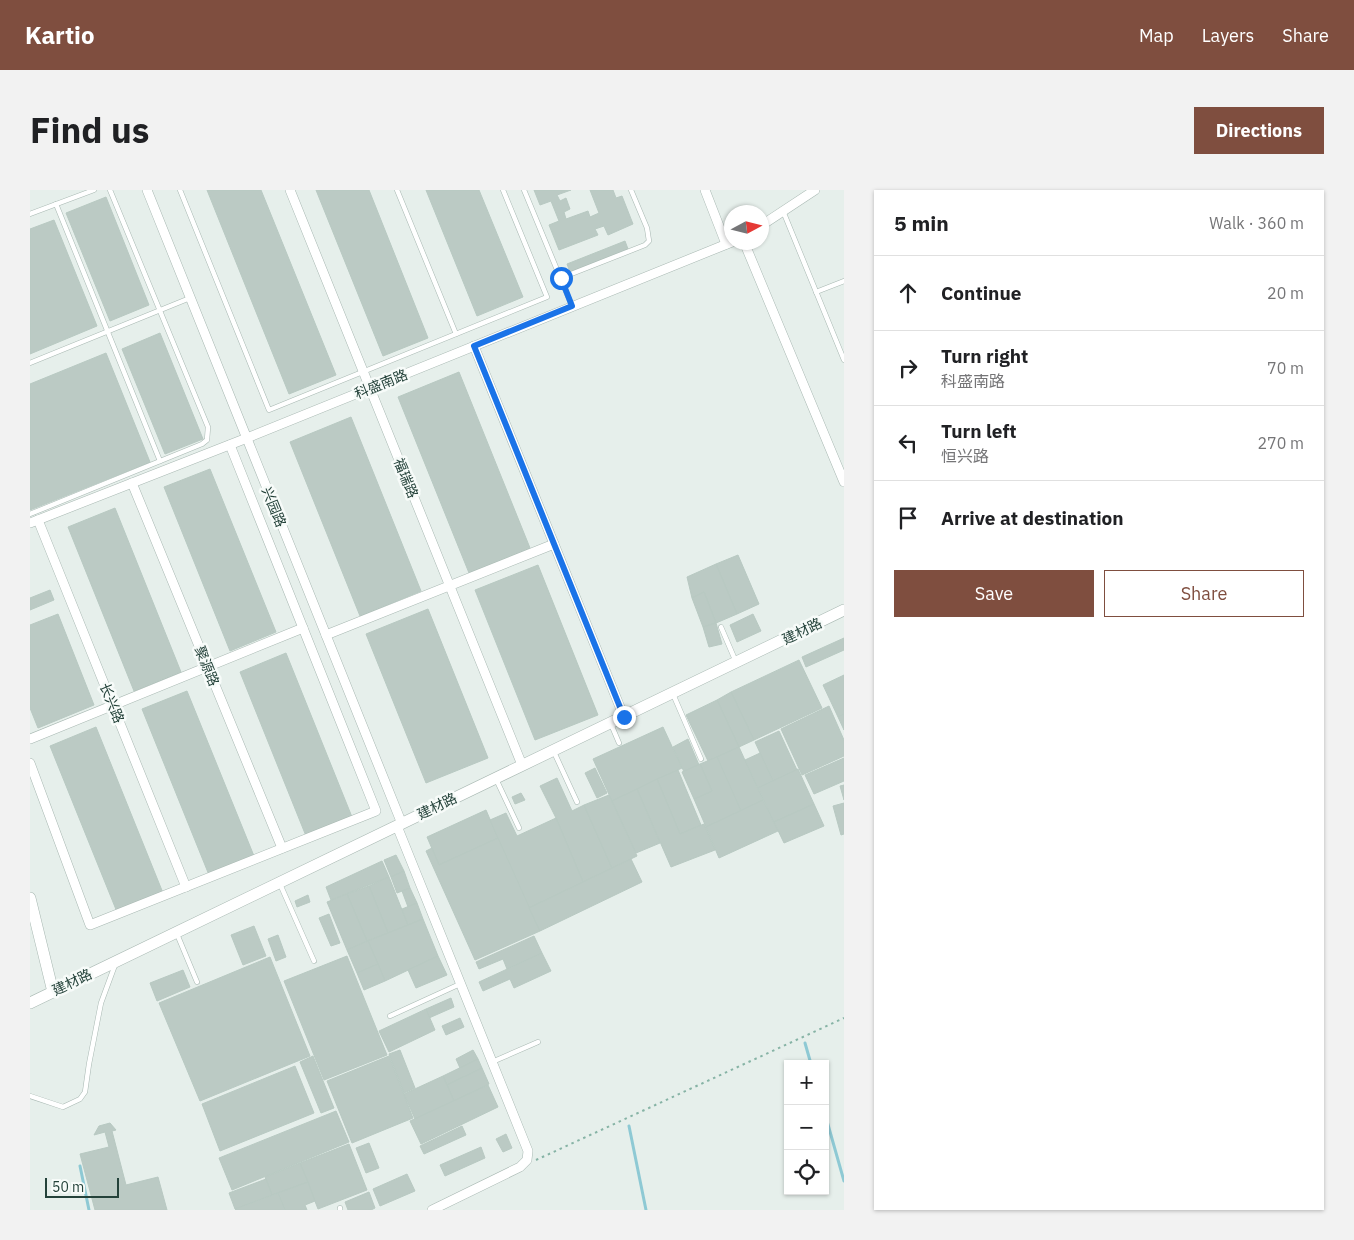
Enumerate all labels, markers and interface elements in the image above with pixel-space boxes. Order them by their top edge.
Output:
text: Kartio [25,19,95,51]
text: Map [1139,24,1174,47]
text: Layers [1202,24,1254,47]
text: Share [1282,24,1329,47]
text: Find us [30,107,149,153]
button: Directions [1194,107,1324,154]
north arrow [724,205,769,250]
text: 5 min [894,209,949,237]
text: Walk · 360 m [1209,213,1304,233]
route start [550,267,573,290]
icon: ahead [894,279,922,307]
text: Continue [941,281,1021,305]
text: 20 m [1267,283,1304,303]
text: Turn right [941,344,1028,368]
icon: right [894,354,922,382]
text: 70 m [1267,358,1304,378]
street label: 科盛南路 [352,365,410,403]
text: 科盛南路 [941,371,1005,391]
text: Turn left [941,419,1017,443]
icon: left [894,429,922,457]
text: 270 m [1257,433,1304,453]
text: 恒兴路 [941,446,989,466]
street label: 福瑞路 [390,455,422,501]
street label: 兴园路 [258,484,290,530]
icon: arrive [894,504,922,532]
text: Arrive at destination [941,506,1124,530]
button: Save [894,570,1094,617]
button: Share [1104,570,1304,617]
street label: 建材路 [779,614,825,648]
street label: 聚源路 [191,643,223,689]
street label: 长兴路 [96,680,128,726]
route end [613,706,636,729]
street label: 建材路 [414,789,460,823]
street label: 建材路 [49,965,95,999]
map controls [784,1060,829,1195]
button: + [784,1060,829,1105]
button: − [784,1105,829,1150]
button: locate [784,1150,829,1195]
scale bar [45,1175,119,1198]
text: 50 m [52,1178,84,1196]

